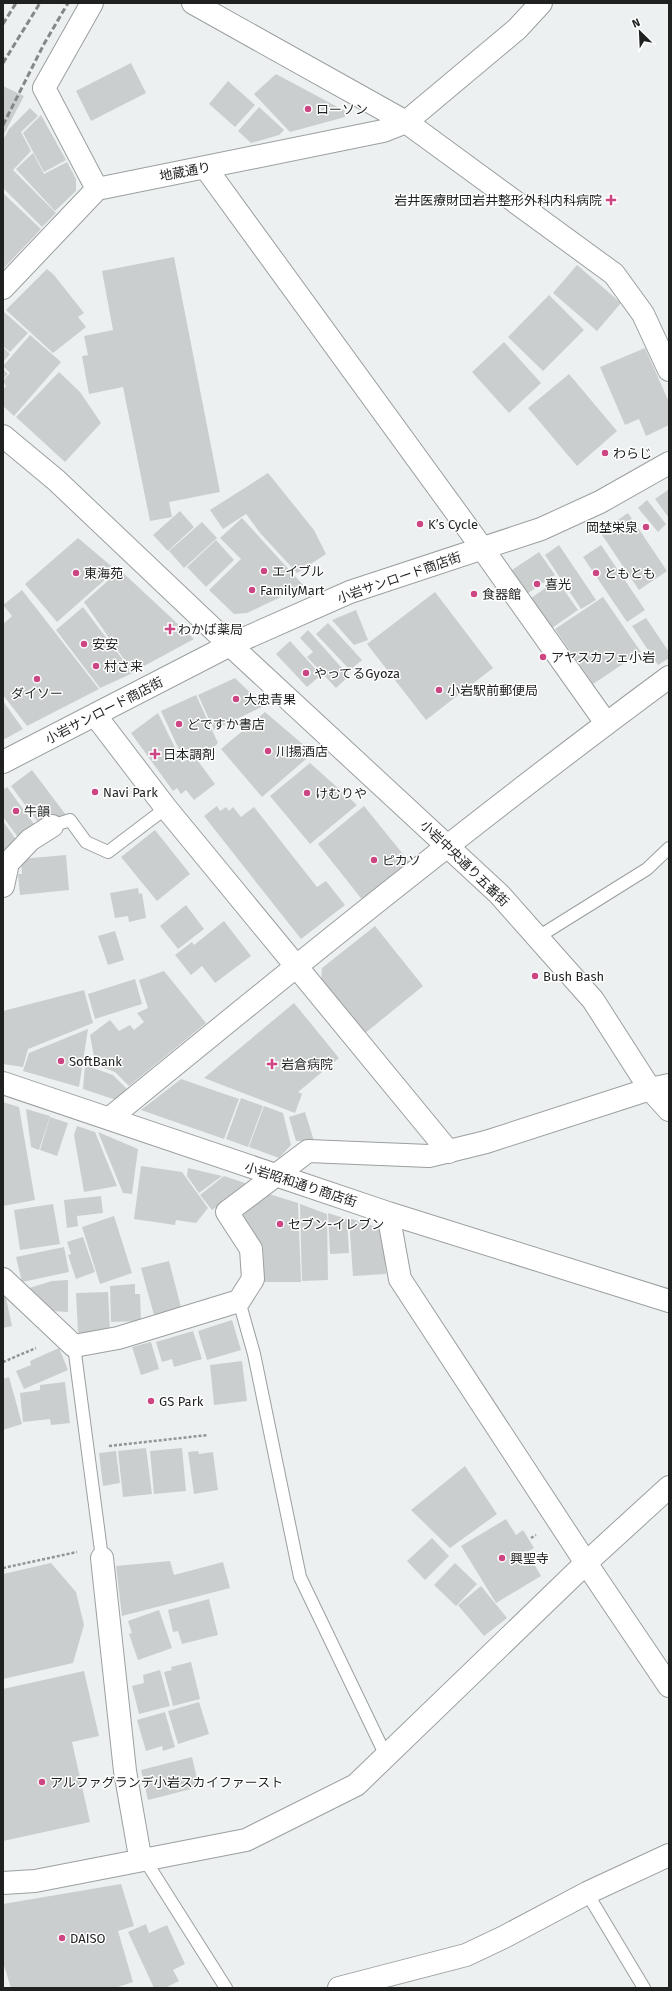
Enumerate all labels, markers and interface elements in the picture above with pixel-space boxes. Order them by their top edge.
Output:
north arrow [620,12,660,52]
text: N [630,16,642,31]
place label: ローソン [316,102,368,117]
marker: ローソン [303,104,313,114]
street label: 地蔵通り [158,159,212,184]
place label: 岩井医療財団岩井整形外科内科病院 [394,193,602,208]
marker: 岩井医療財団岩井整形外科内科病院 [605,194,617,206]
place label: わらじ [613,446,652,461]
marker: わらじ [600,448,610,458]
place label: K’s Cycle [428,517,478,532]
marker: K’s Cycle [415,519,425,529]
place label: 岡埜栄泉 [586,520,638,535]
marker: 岡埜栄泉 [641,522,651,532]
street label: 小岩サンロード商店街 [335,549,463,606]
place label: エイブル [272,564,324,579]
place label: 東海苑 [84,566,123,581]
marker: エイブル [259,566,269,576]
place label: ともとも [604,566,656,581]
marker: 東海苑 [71,568,81,578]
marker: ともとも [591,568,601,578]
place label: 喜光 [545,577,571,592]
marker: 喜光 [532,579,542,589]
place label: FamilyMart [260,583,325,598]
marker: FamilyMart [247,585,257,595]
place label: 食器館 [482,587,521,602]
marker: 食器館 [469,589,479,599]
place label: わかば薬局 [178,622,243,637]
marker: わかば薬局 [165,624,175,634]
place label: 安安 [92,637,118,652]
marker: 安安 [79,639,89,649]
place label: アヤスカフェ小岩 [551,650,655,665]
marker: アヤスカフェ小岩 [538,652,548,662]
place label: 村さ来 [104,659,143,674]
marker: 村さ来 [91,661,101,671]
place label: やってるGyoza [314,666,400,681]
marker: やってるGyoza [301,668,311,678]
marker: ダイソー [32,674,42,684]
street label: 小岩サンロード商店街 [43,674,166,747]
place label: 小岩駅前郵便局 [447,683,538,698]
marker: 小岩駅前郵便局 [434,685,444,695]
place label: ダイソー [11,686,63,701]
place label: 大忠青果 [244,692,296,707]
marker: 大忠青果 [231,694,241,704]
place label: どですか書店 [187,717,265,732]
marker: どですか書店 [174,719,184,729]
place label: 川揚酒店 [276,744,328,759]
marker: 川揚酒店 [263,746,273,756]
place label: 日本調剤 [163,747,215,762]
marker: 日本調剤 [150,749,160,759]
place label: Navi Park [103,785,158,800]
place label: けむりや [315,786,367,801]
marker: Navi Park [90,787,100,797]
marker: けむりや [302,788,312,798]
place label: 牛韻 [24,804,50,819]
marker: 牛韻 [11,806,21,816]
street label: 小岩中央通り五番街 [417,817,512,909]
place label: ピカソ [382,853,421,868]
marker: ピカソ [369,855,379,865]
place label: Bush Bash [543,969,604,984]
marker: Bush Bash [530,971,540,981]
place label: SoftBank [69,1054,122,1069]
marker: SoftBank [56,1056,66,1066]
place label: 岩倉病院 [281,1057,333,1072]
marker: 岩倉病院 [266,1058,278,1070]
street label: 小岩昭和通り商店街 [243,1159,359,1210]
place label: セブン-イレブン [288,1217,384,1232]
marker: セブン-イレブン [275,1219,285,1229]
place label: GS Park [159,1394,204,1409]
marker: GS Park [146,1396,156,1406]
place label: 興聖寺 [510,1551,549,1566]
marker: 興聖寺 [497,1553,507,1563]
place label: アルファグランデ小岩スカイファースト [50,1775,283,1790]
marker: アルファグランデ小岩スカイファースト [37,1777,47,1787]
place label: DAISO [70,1931,106,1946]
marker: DAISO [57,1933,67,1943]

